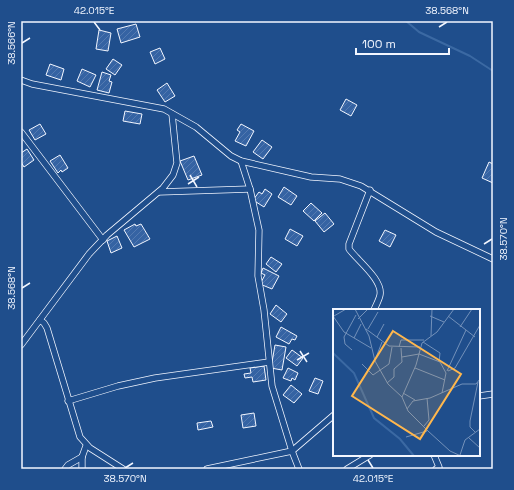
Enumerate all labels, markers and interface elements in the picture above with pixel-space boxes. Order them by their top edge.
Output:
text: 42.015°E [74,4,115,17]
text: 38.568°N [425,4,469,17]
text: 38.566°N [5,21,18,65]
scale bar [356,30,449,56]
text: 100 m [362,36,396,52]
text: 38.570°N [497,217,510,261]
text: 38.568°N [5,266,18,310]
inset map [333,309,480,456]
text: 38.570°N [103,472,147,485]
text: 42.015°E [353,472,394,485]

